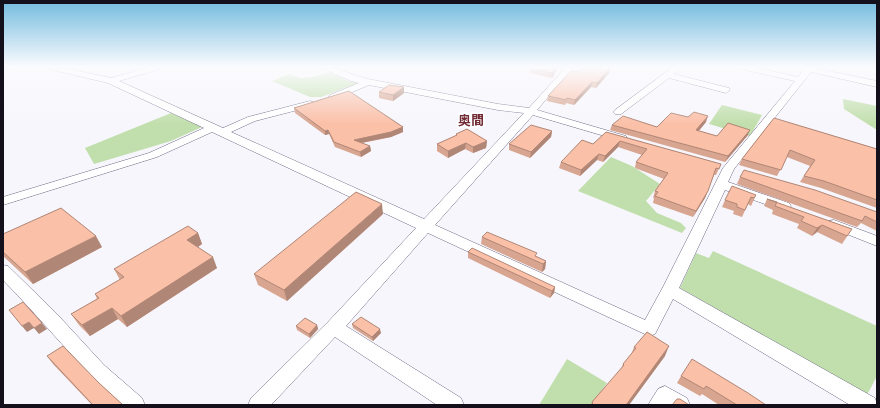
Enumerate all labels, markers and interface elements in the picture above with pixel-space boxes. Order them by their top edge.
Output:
district label: 奥間 [458,113,484,128]

